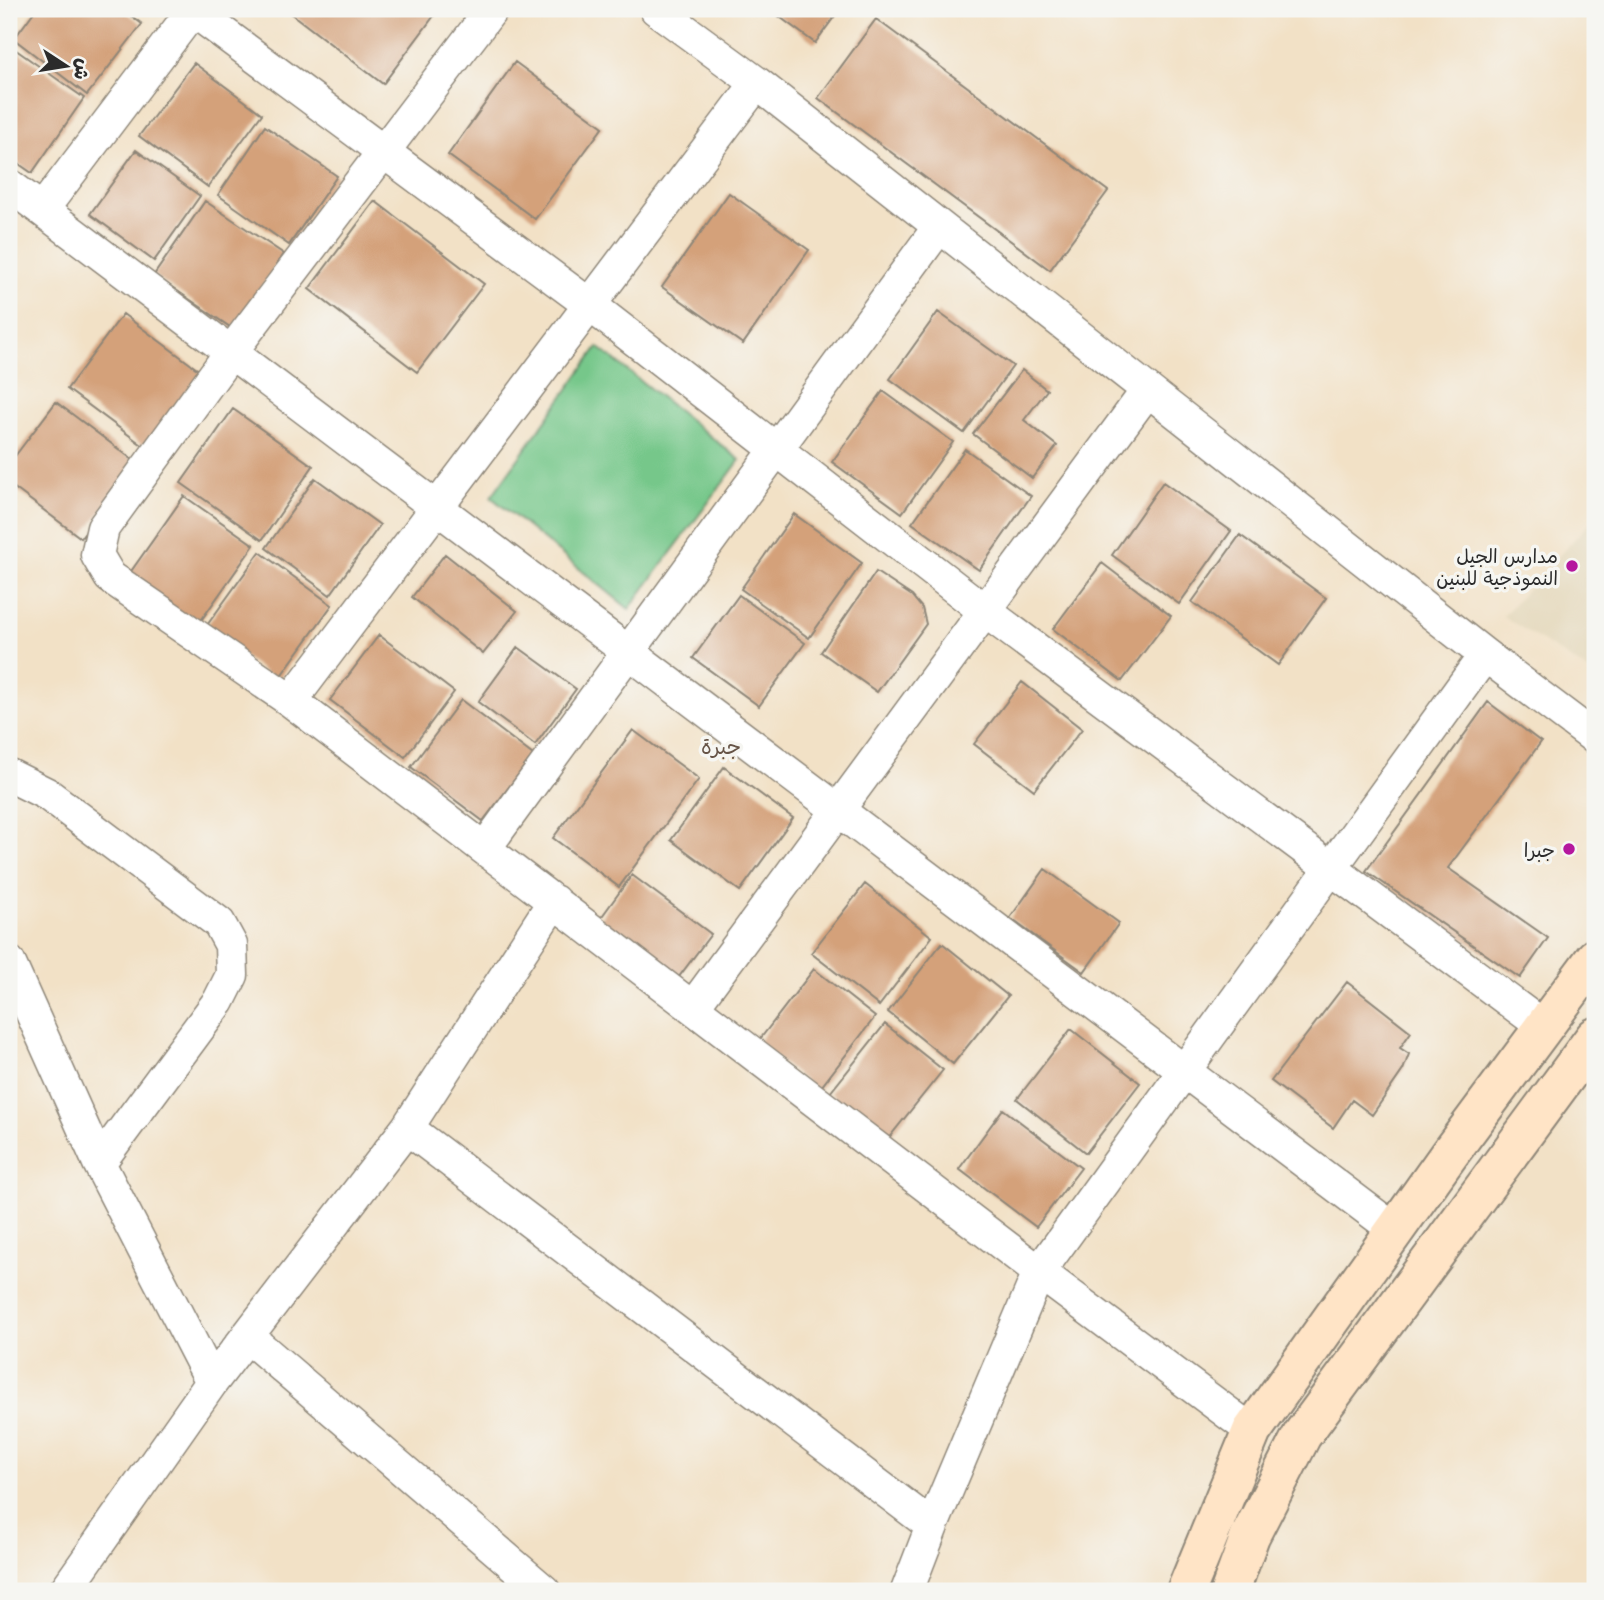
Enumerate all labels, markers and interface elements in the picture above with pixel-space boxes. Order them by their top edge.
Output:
north arrow [32,32,102,102]
text: ش [68,57,99,83]
place label: مدارس الجيل النموذجية للبنين [1436,541,1558,591]
marker: مدارس الجيل النموذجية للبنين [1564,558,1580,574]
district label: جبرة [701,729,741,761]
place label: جبرا [1524,835,1555,863]
marker: جبرا [1561,841,1577,857]

